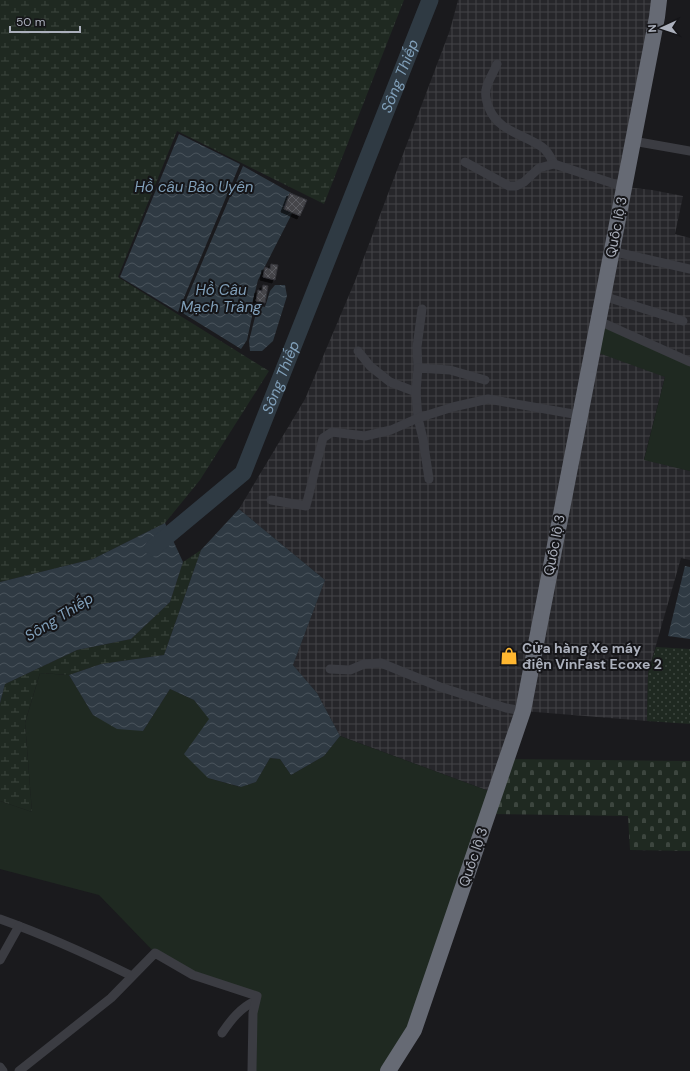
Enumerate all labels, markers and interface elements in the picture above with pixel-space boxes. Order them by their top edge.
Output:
scale bar [10,8,80,34]
north arrow [642,8,682,48]
text: 50 m [16,14,45,30]
text: N [645,24,659,33]
water label: Sông Thiếp [376,36,423,116]
water label: Hồ câu Bảo Uyên [135,177,254,197]
street label: Quốc lộ 3 [601,195,631,259]
water label: Hồ Câu Mạch Tràng [180,280,262,317]
water label: Sông Thiếp [257,338,304,417]
street label: Quốc lộ 3 [539,513,569,577]
water label: Sông Thiếp [21,588,97,646]
place label: Cửa hàng Xe máy điện VinFast Ecoxe 2 [522,639,662,673]
shop icon: Cửa hàng Xe máy điện VinFast Ecoxe 2 [499,646,519,666]
street label: Quốc lộ 3 [454,825,492,889]

